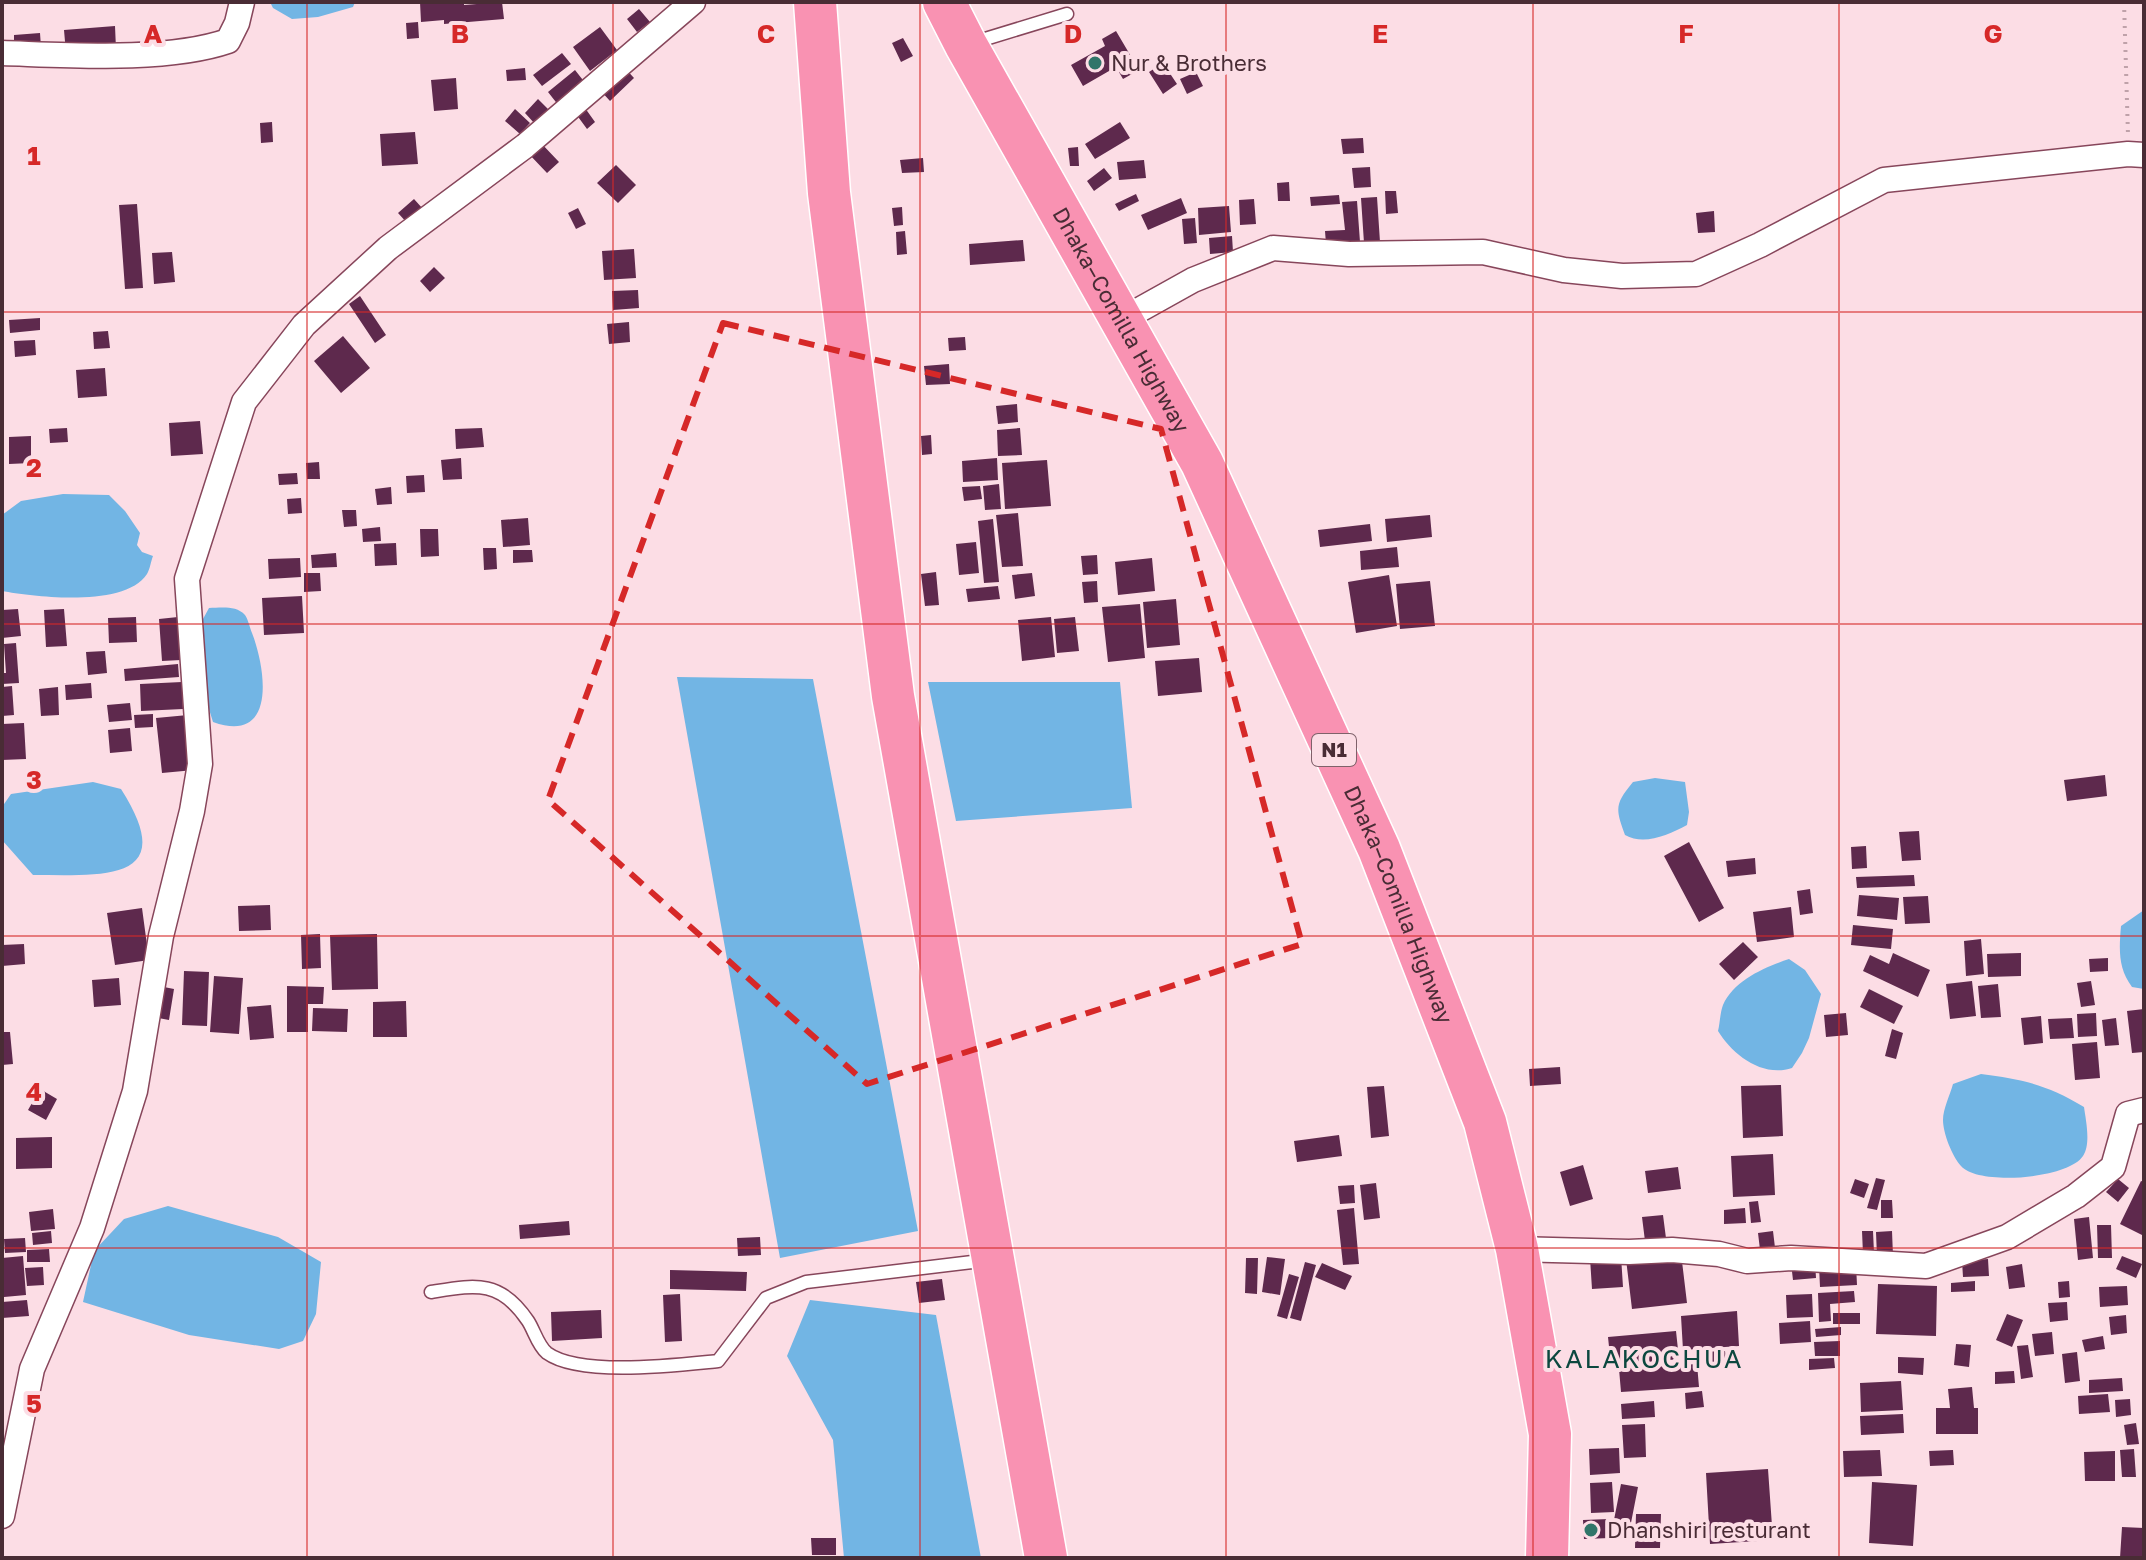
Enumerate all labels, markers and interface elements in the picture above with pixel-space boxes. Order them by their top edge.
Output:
text: A [144,18,163,49]
text: B [451,18,469,49]
text: C [757,18,775,49]
text: D [1064,18,1082,49]
text: E [1372,18,1388,49]
text: F [1678,18,1694,49]
text: G [1983,18,2003,49]
place label: Nur & Brothers [1111,49,1267,76]
marker: Nur & Brothers [1086,54,1104,72]
text: 1 [27,140,41,171]
street label: Dhaka–Comilla Highway [1047,202,1196,437]
text: 2 [26,452,42,483]
road number: N1 [1312,734,1356,766]
text: 3 [26,764,42,795]
street label: Dhaka–Comilla Highway [1339,781,1459,1027]
text: 4 [26,1076,42,1107]
district label: KALAKOCHUA [1545,1343,1743,1374]
text: 5 [26,1388,42,1419]
place label: Dhanshiri resturant [1607,1516,1811,1543]
marker: Dhanshiri resturant [1582,1521,1600,1539]

